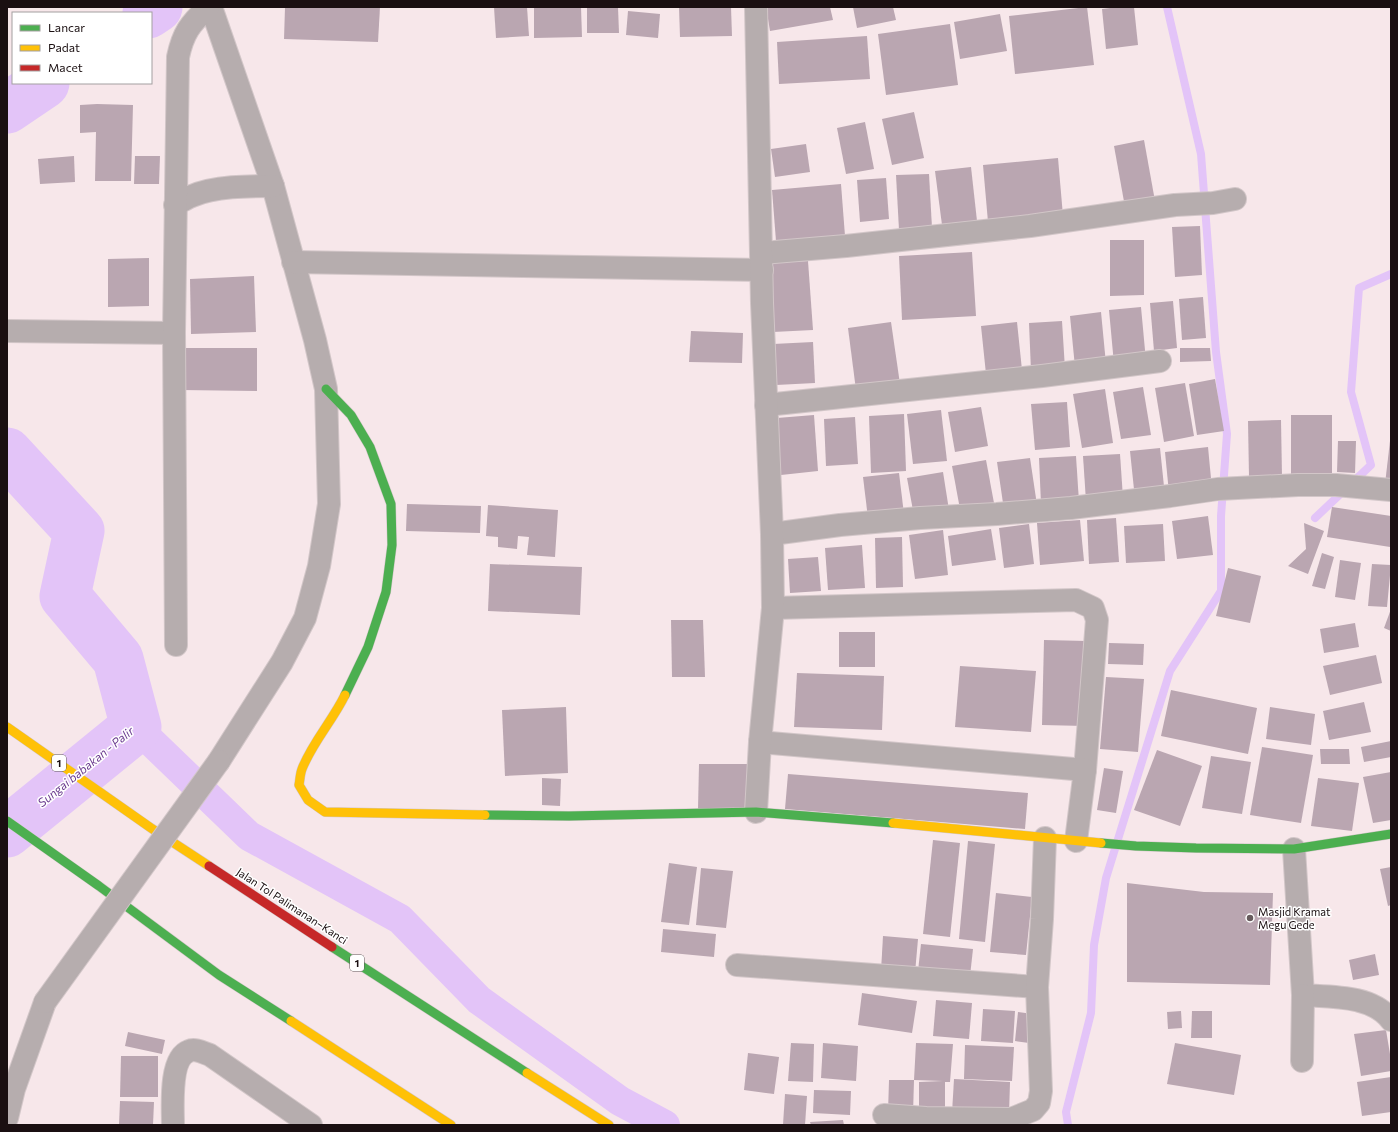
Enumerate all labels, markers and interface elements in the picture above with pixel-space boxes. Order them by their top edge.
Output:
legend [12,12,152,84]
text: Lancar [48,20,85,34]
text: Padat [48,40,80,54]
text: Macet [48,60,83,74]
water label: Sungai babakan - Palir [35,722,137,809]
road number: 1 [52,755,66,771]
street label: Jalan Tol Palimanan–Kanci [234,865,350,947]
place label: Masjid Kramat Megu Gede [1258,905,1331,931]
marker: Masjid Kramat Megu Gede [1245,913,1255,923]
road number: 1 [350,955,364,971]

